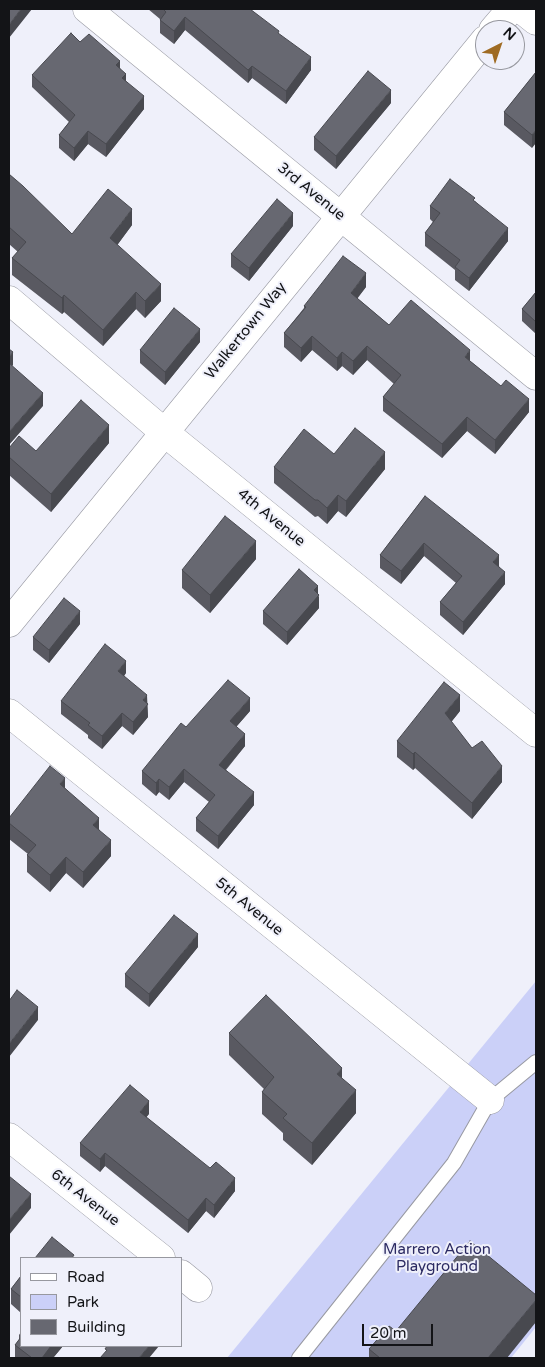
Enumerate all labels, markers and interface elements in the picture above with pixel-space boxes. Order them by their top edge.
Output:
north arrow [475,20,525,70]
text: N [500,24,519,44]
street label: 3rd Avenue [273,159,349,225]
street label: Walkertown Way [201,279,291,383]
street label: 4th Avenue [234,485,308,551]
street label: 5th Avenue [212,874,286,940]
street label: 6th Avenue [47,1166,123,1230]
park label: Marrero Action Playground [383,1241,491,1276]
legend [20,1257,182,1347]
text: Road [67,1268,105,1286]
text: Park [67,1293,99,1311]
scale bar [365,1314,436,1346]
text: Building [67,1318,126,1336]
text: 20 m [370,1324,407,1342]

